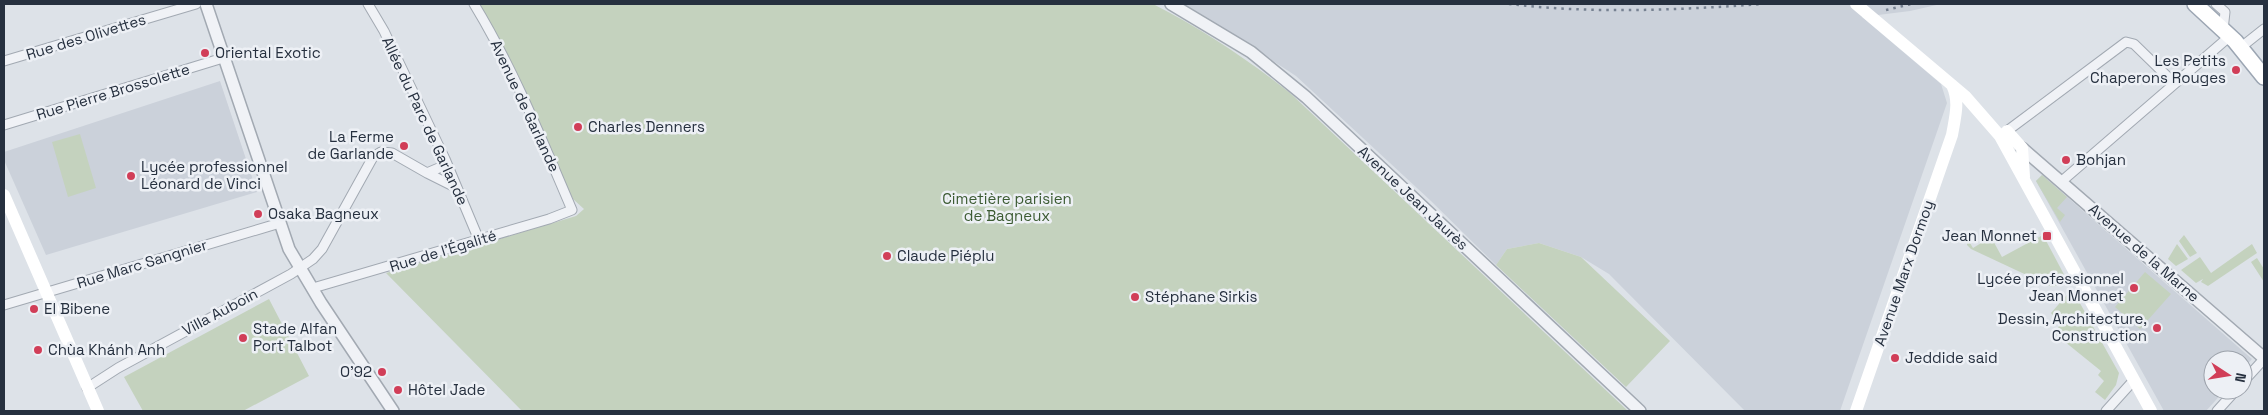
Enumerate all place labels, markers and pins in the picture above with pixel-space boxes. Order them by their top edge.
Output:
place label: Oriental Exotic [215,43,321,62]
marker: Oriental Exotic [199,47,211,59]
place label: Les Petits Chaperons Rouges [2090,51,2226,87]
marker: Les Petits Chaperons Rouges [2230,64,2242,76]
place label: Charles Denners [588,117,705,136]
marker: Charles Denners [572,121,584,133]
place label: La Ferme de Garlande [307,127,394,163]
marker: La Ferme de Garlande [398,140,410,152]
place label: Bohjan [2076,150,2126,169]
marker: Bohjan [2060,154,2072,166]
place label: Lycée professionnel Léonard de Vinci [141,157,288,193]
marker: Lycée professionnel Léonard de Vinci [125,170,137,182]
place label: Osaka Bagneux [268,204,379,223]
marker: Osaka Bagneux [252,208,264,220]
place label: Jean Monnet [1942,226,2037,245]
marker: Jean Monnet [2041,230,2053,242]
place label: Claude Piéplu [897,246,994,265]
marker: Claude Piéplu [881,250,893,262]
place label: Lycée professionnel Jean Monnet [1977,269,2124,305]
marker: Lycée professionnel Jean Monnet [2128,282,2140,294]
place label: Stéphane Sirkis [1145,287,1257,306]
marker: Stéphane Sirkis [1129,291,1141,303]
place label: El Bibene [44,299,110,318]
marker: El Bibene [28,303,40,315]
place label: Dessin, Architecture, Construction [1998,309,2147,345]
place label: Stade Alfan Port Talbot [253,319,337,355]
marker: Dessin, Architecture, Construction [2151,322,2163,334]
marker: Stade Alfan Port Talbot [237,332,249,344]
place label: Chùa Khánh Anh [48,340,165,359]
marker: Chùa Khánh Anh [32,344,44,356]
place label: Jeddide said [1905,348,1998,367]
marker: Jeddide said [1889,352,1901,364]
place label: O'92 [340,362,372,381]
marker: O'92 [376,366,388,378]
place label: Hôtel Jade [408,380,485,399]
marker: Hôtel Jade [392,384,404,396]

